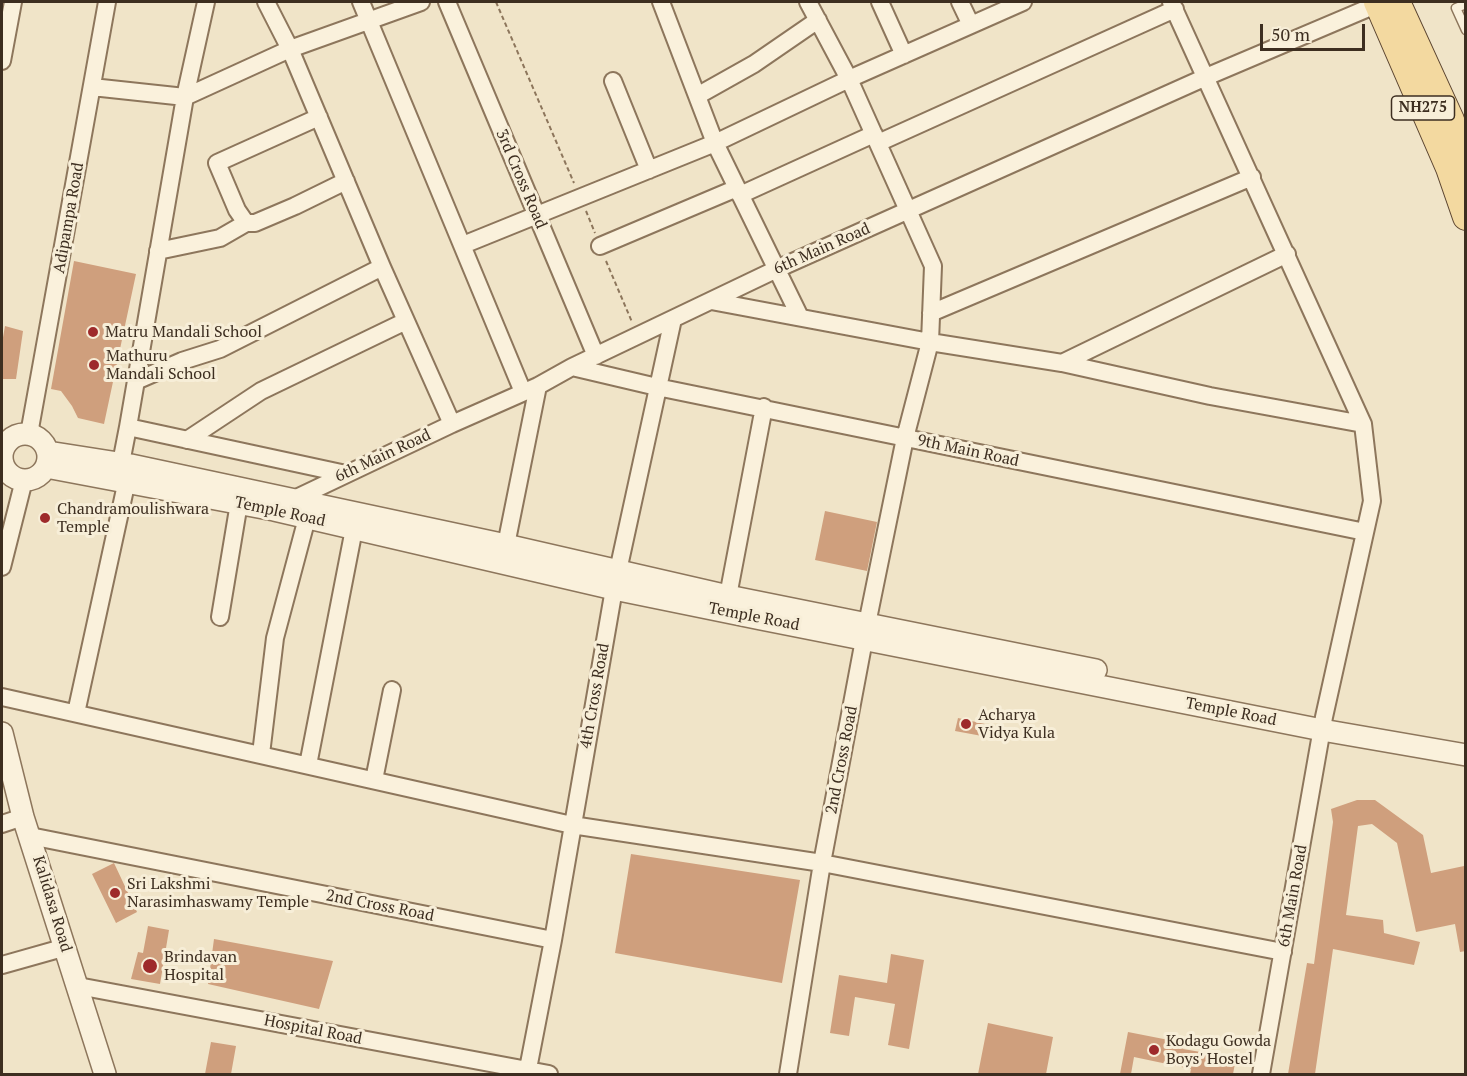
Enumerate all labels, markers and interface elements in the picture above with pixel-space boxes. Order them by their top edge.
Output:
scale bar [1263,12,1368,50]
text: 50 m [1271,22,1310,46]
road number: NH275 [1392,96,1454,120]
street label: 3rd Cross Road [491,126,551,232]
street label: Adipampa Road [50,161,88,275]
street label: 6th Main Road [771,219,873,279]
place label: Matru Mandali School [105,322,262,342]
marker: Matru Mandali School [86,325,100,339]
place label: Mathuru Mandali School [106,346,216,384]
marker: Mathuru Mandali School [87,358,101,372]
street label: 6th Main Road [332,425,434,487]
street label: 9th Main Road [915,431,1021,471]
street label: Temple Road [233,493,327,531]
place label: Chandramoulishwara Temple [57,499,209,537]
marker: Chandramoulishwara Temple [38,511,52,525]
street label: Temple Road [707,599,801,635]
street label: 4th Cross Road [576,642,614,750]
street label: Temple Road [1184,694,1278,730]
street label: 2nd Cross Road [822,704,862,816]
place label: Acharya Vidya Kula [978,705,1055,743]
marker: Acharya Vidya Kula [959,717,973,731]
street label: 6th Main Road [1275,843,1311,949]
street label: Kalidasa Road [28,854,76,954]
place label: Sri Lakshmi Narasimhaswamy Temple [127,874,309,912]
marker: Sri Lakshmi Narasimhaswamy Temple [108,886,122,900]
street label: 2nd Cross Road [324,886,436,926]
place label: Brindavan Hospital [164,947,237,985]
marker: Brindavan Hospital [141,957,159,975]
street label: Hospital Road [262,1011,364,1049]
place label: Kodagu Gowda Boys' Hostel [1166,1031,1271,1069]
marker: Kodagu Gowda Boys' Hostel [1147,1043,1161,1057]

